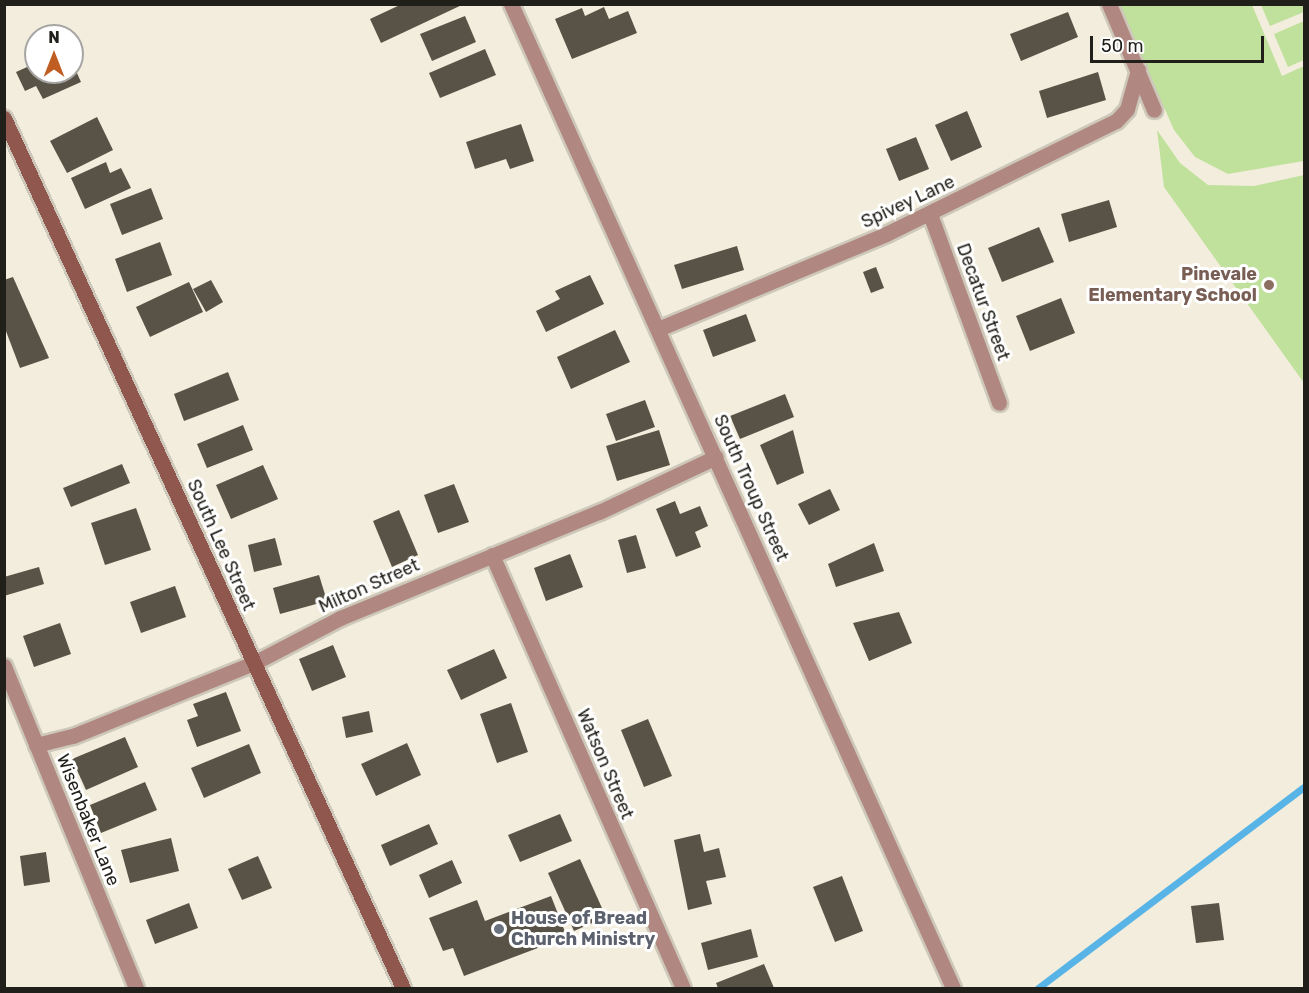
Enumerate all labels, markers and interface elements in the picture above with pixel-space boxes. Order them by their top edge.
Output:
north arrow [24,24,84,84]
scale bar [1093,24,1267,62]
text: N [48,28,60,47]
text: 50 m [1101,35,1144,57]
street label: Spivey Lane [858,171,958,233]
street label: Decatur Street [952,240,1014,364]
place label: Pinevale Elementary School [1088,264,1257,306]
marker: Pinevale Elementary School [1262,278,1276,292]
street label: South Troup Street [709,411,793,565]
street label: South Lee Street [182,476,260,614]
street label: Milton Street [315,554,423,618]
street label: Watson Street [572,706,638,822]
street label: Wisenbaker Lane [52,751,124,889]
place label: House of Bread Church Ministry [511,908,655,950]
marker: House of Bread Church Ministry [492,922,506,936]

